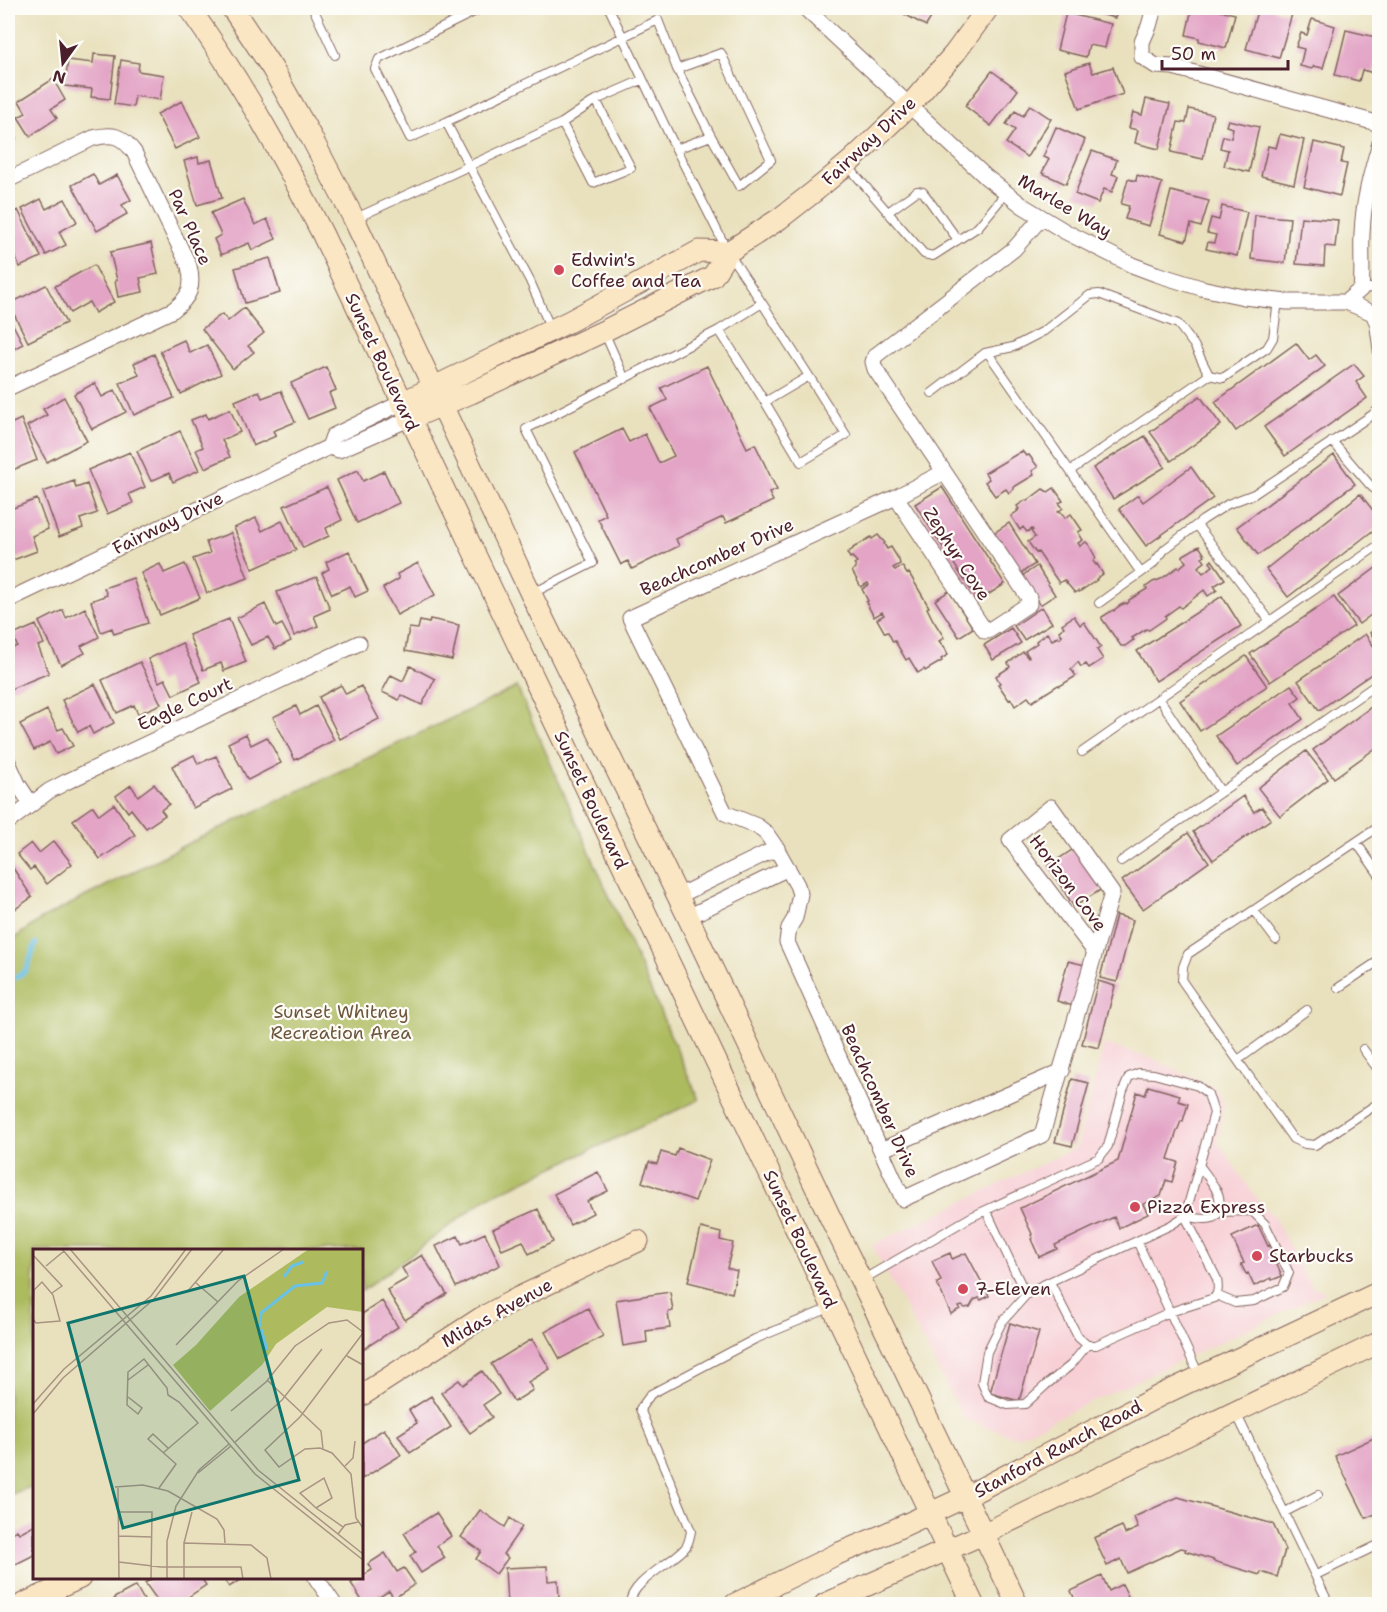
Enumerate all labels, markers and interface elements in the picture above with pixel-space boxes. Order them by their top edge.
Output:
north arrow [33,33,93,93]
scale bar [1162,33,1288,71]
text: 50 m [1171,42,1216,66]
text: N [50,65,68,89]
street label: Fairway Drive [817,91,921,191]
street label: Marlee Way [1014,168,1116,244]
street label: Par Place [163,185,217,269]
place label: Edwin's Coffee and Tea [571,248,701,293]
marker: Edwin's Coffee and Tea [552,263,566,277]
street label: Sunset Boulevard [339,289,425,435]
street label: Fairway Drive [109,486,227,560]
street label: Zephyr Cove [918,503,996,605]
street label: Beachcomber Drive [636,512,798,602]
street label: Eagle Court [134,672,236,736]
street label: Sunset Boulevard [548,727,634,873]
street label: Horizon Cove [1024,830,1112,936]
park label: Sunset Whitney Recreation Area [271,1000,412,1045]
street label: Beachcomber Drive [835,1020,925,1182]
street label: Sunset Boulevard [757,1166,843,1312]
place label: Pizza Express [1147,1195,1265,1219]
marker: Pizza Express [1128,1200,1142,1214]
place label: Starbucks [1269,1244,1354,1268]
inset map [33,1249,363,1579]
marker: Starbucks [1250,1249,1264,1263]
street label: Midas Avenue [437,1273,557,1353]
place label: 7-Eleven [975,1277,1051,1301]
marker: 7-Eleven [956,1282,970,1296]
street label: Stanford Ranch Road [970,1395,1146,1503]

